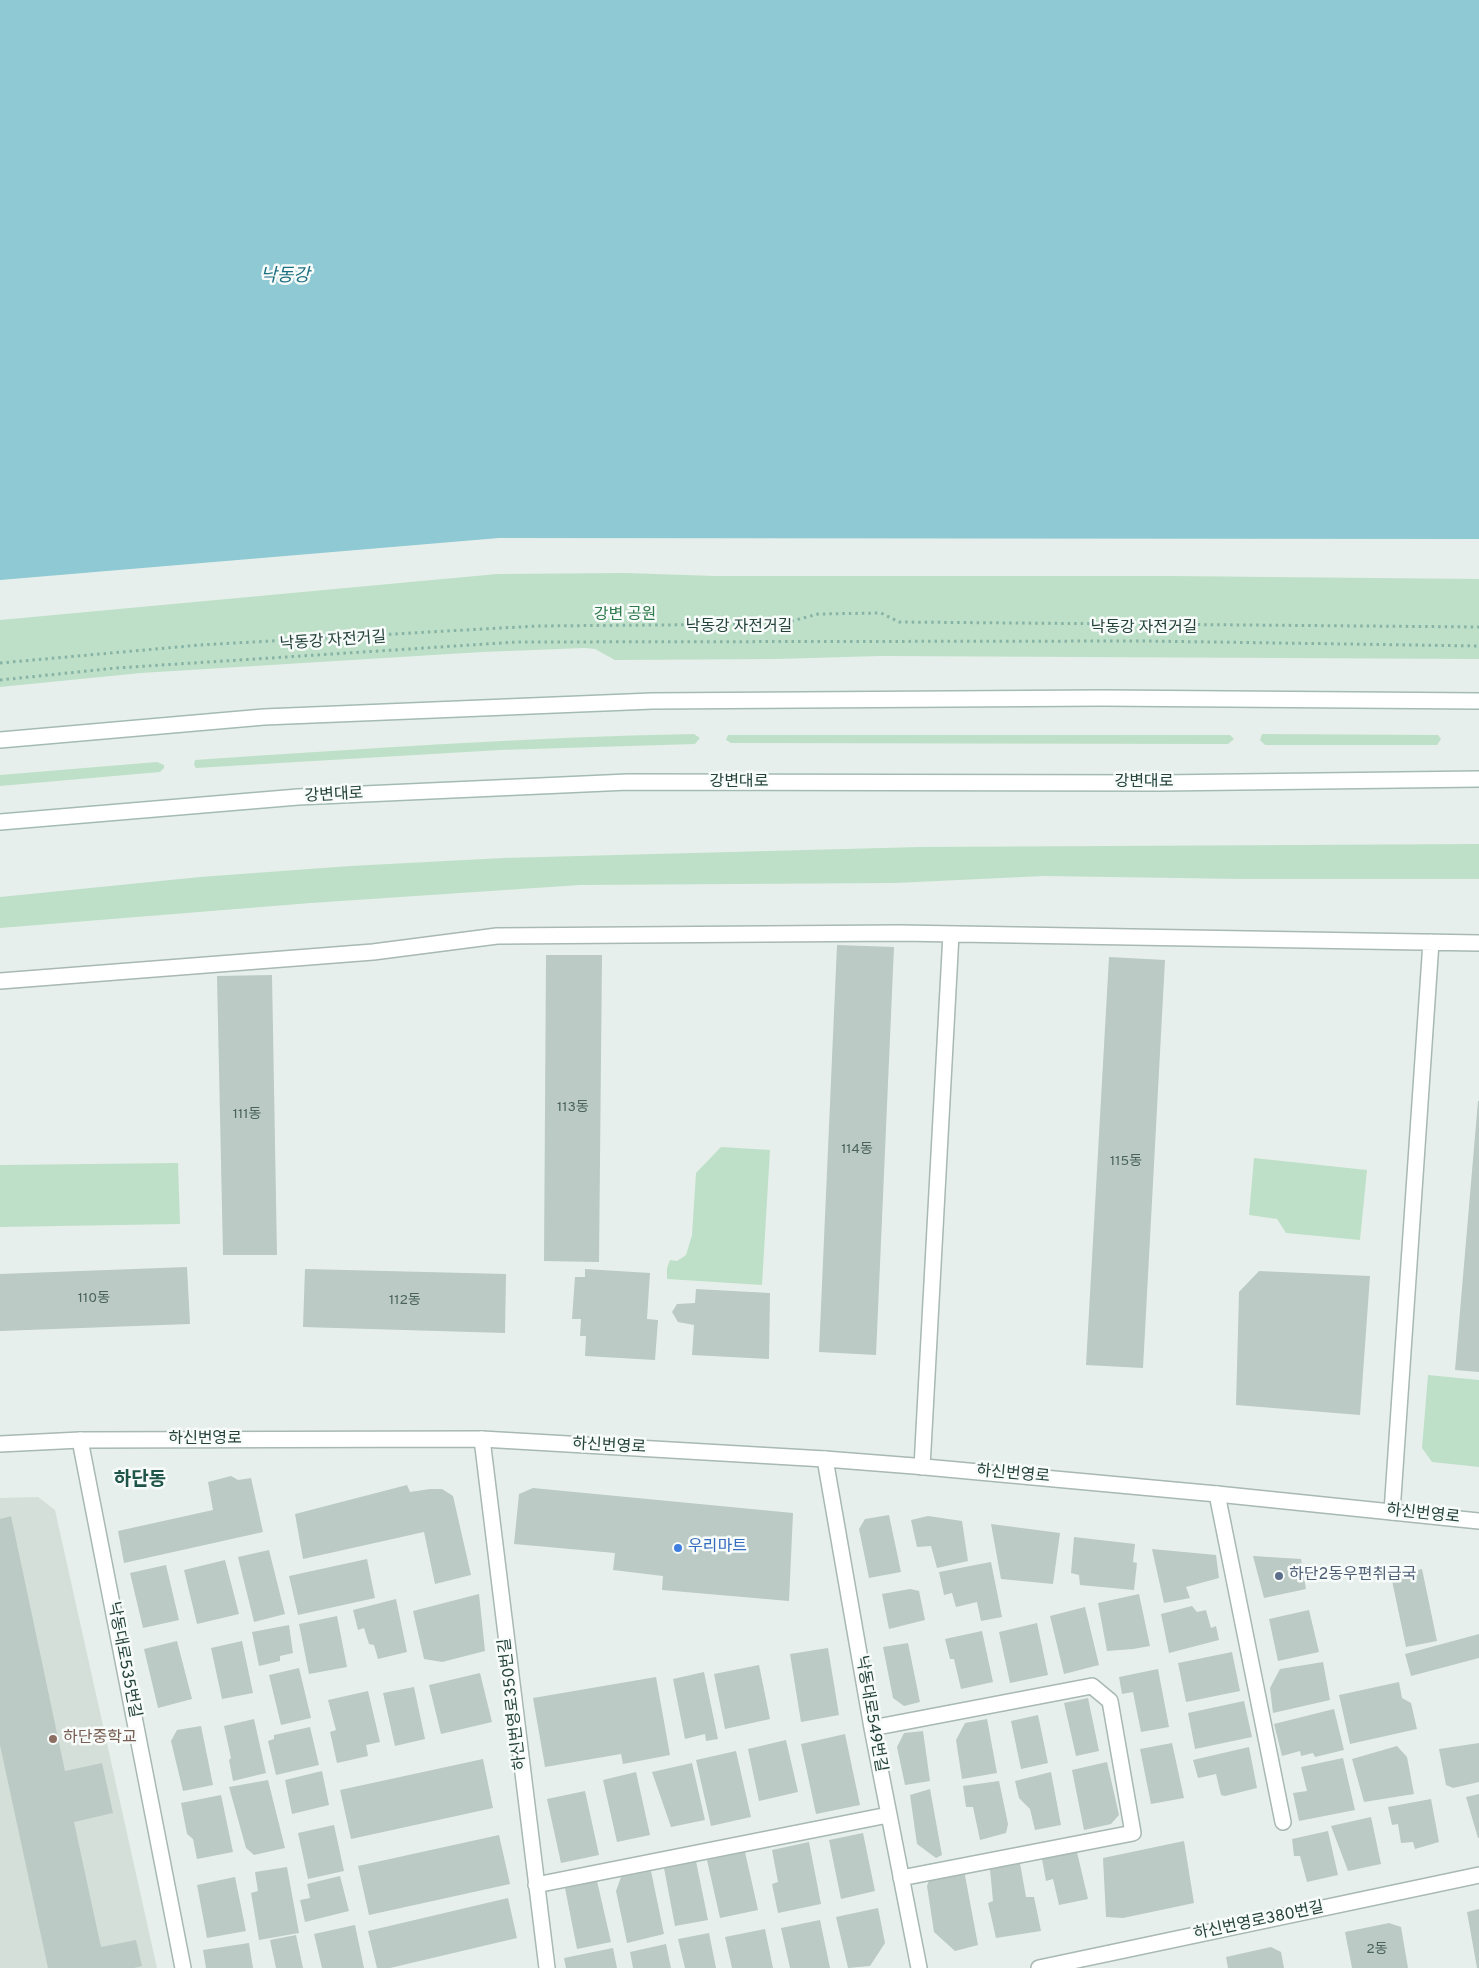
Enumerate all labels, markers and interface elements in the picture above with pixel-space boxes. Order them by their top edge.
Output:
water label: 낙동강 [260,266,310,288]
park label: 강변 공원 [594,606,656,626]
street label: 낙동강 자전거길 [686,618,792,638]
street label: 낙동강 자전거길 [1091,619,1197,639]
street label: 낙동강 자전거길 [279,629,387,655]
street label: 강변대로 [710,773,768,793]
street label: 강변대로 [1115,773,1173,793]
street label: 강변대로 [304,785,364,807]
house number: 113동 [557,1100,589,1116]
house number: 111동 [233,1107,261,1123]
house number: 114동 [841,1142,873,1158]
house number: 115동 [1110,1154,1142,1170]
house number: 110동 [78,1291,110,1307]
house number: 112동 [389,1293,421,1309]
street label: 하신번영로 [168,1430,242,1450]
street label: 하신번영로 [572,1435,646,1459]
street label: 하신번영로 [976,1462,1050,1488]
district label: 하단동 [114,1470,166,1492]
street label: 하신번영로 [1385,1502,1461,1528]
place label: 우리마트 [688,1538,747,1558]
marker: 우리마트 [672,1542,684,1554]
place label: 하단2동우편취급국 [1289,1566,1417,1586]
marker: 하단2동우편취급국 [1273,1570,1285,1582]
street label: 낙동대로535번길 [102,1600,144,1720]
street label: 하신번영로350번길 [496,1637,532,1771]
street label: 낙동대로549번길 [850,1654,890,1774]
place label: 하단중학교 [63,1729,137,1749]
marker: 하단중학교 [47,1733,59,1745]
street label: 하신번영로380번길 [1192,1899,1326,1945]
house number: 2동 [1366,1942,1388,1958]

